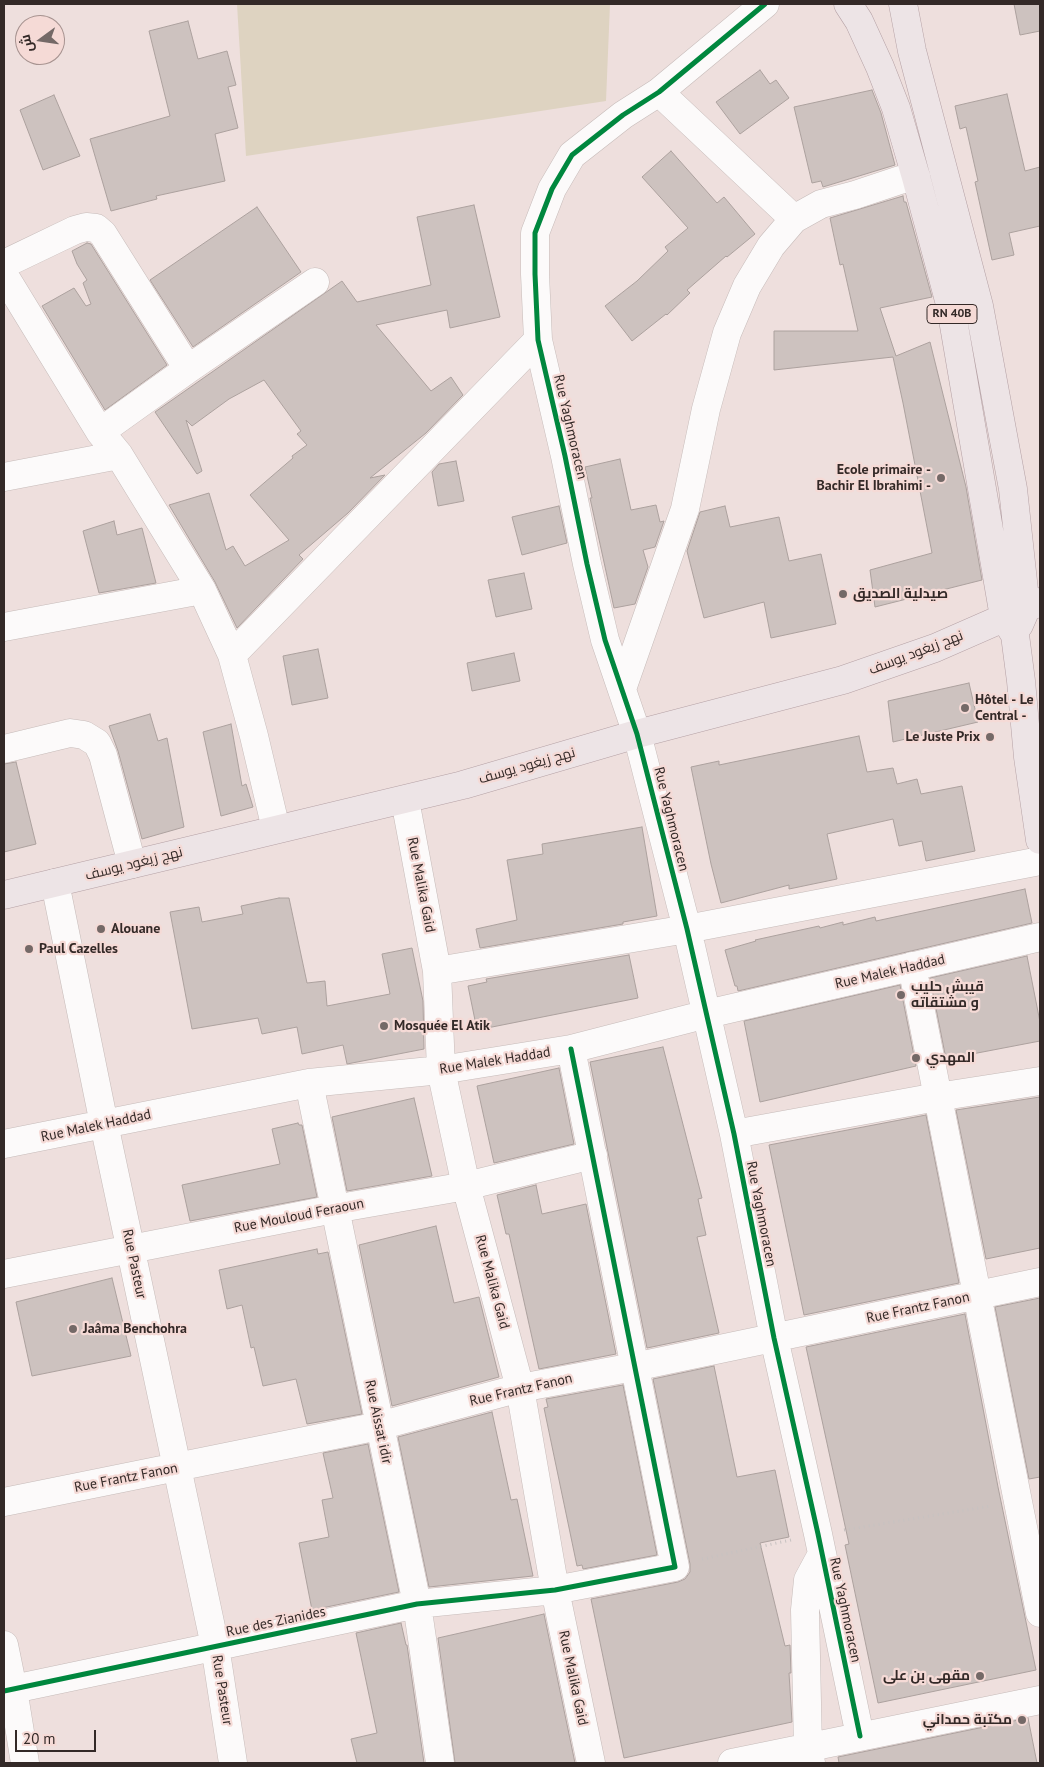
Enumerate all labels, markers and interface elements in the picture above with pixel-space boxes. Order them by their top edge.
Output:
north arrow [15,15,65,65]
text: ش [16,32,37,54]
road number: RN 40B [927,304,977,324]
street label: Rue Yaghmoracen [550,373,590,481]
place label: Ecole primaire - Bachir El Ibrahimi - [817,462,931,494]
marker: Ecole primaire - Bachir El Ibrahimi - [935,472,947,484]
place label: صيدلية الصديق [853,586,948,602]
marker: صيدلية الصديق [837,588,849,600]
street label: نهج زيغود يوسف [866,627,966,679]
place label: Hôtel - Le Central - [975,692,1034,724]
marker: Hôtel - Le Central - [959,702,971,714]
place label: Le Juste Prix [905,729,980,745]
marker: Le Juste Prix [984,731,996,743]
street label: نهج زيغود يوسف [477,744,577,788]
street label: Rue Yaghmoracen [650,765,692,873]
street label: Rue Malika Gaid [404,836,438,934]
street label: نهج زيغود يوسف [84,844,184,884]
place label: Alouane [111,921,160,937]
marker: Alouane [95,923,107,935]
place label: Paul Cazelles [39,941,118,957]
marker: Paul Cazelles [23,943,35,955]
street label: Rue Malek Haddad [833,951,947,993]
place label: قيبش حليب و مشتقاته [911,979,984,1012]
marker: قيبش حليب و مشتقاته [895,989,907,1001]
place label: Mosquée El Atik [394,1018,490,1034]
marker: Mosquée El Atik [378,1020,390,1032]
street label: Rue Malek Haddad [438,1044,552,1078]
place label: المهدي [926,1050,975,1066]
marker: المهدي [910,1052,922,1064]
street label: Rue Malek Haddad [39,1106,153,1146]
street label: Rue Yaghmoracen [743,1160,779,1268]
street label: Rue Mouloud Feraoun [233,1195,365,1237]
street label: Rue Pasteur [118,1228,150,1300]
street label: Rue Malika Gaid [471,1233,513,1331]
street label: Rue Frantz Fanon [865,1289,971,1327]
place label: Jaâma Benchohra [83,1321,187,1337]
marker: Jaâma Benchohra [67,1323,79,1335]
street label: Rue Frantz Fanon [468,1370,574,1410]
street label: Rue Aissat idir [361,1378,395,1466]
street label: Rue Frantz Fanon [73,1460,179,1496]
street label: Rue Yaghmoracen [826,1556,864,1664]
street label: Rue des Zianides [225,1603,327,1641]
street label: Rue Malika Gaid [555,1629,591,1727]
street label: Rue Pasteur [208,1654,236,1726]
place label: مقهى بن على [883,1668,970,1684]
marker: مقهى بن على [974,1670,986,1682]
place label: مكتبة حمداني [923,1712,1012,1728]
marker: مكتبة حمداني [1016,1714,1028,1726]
scale bar [18,1720,99,1752]
text: 20 m [23,1729,56,1748]

